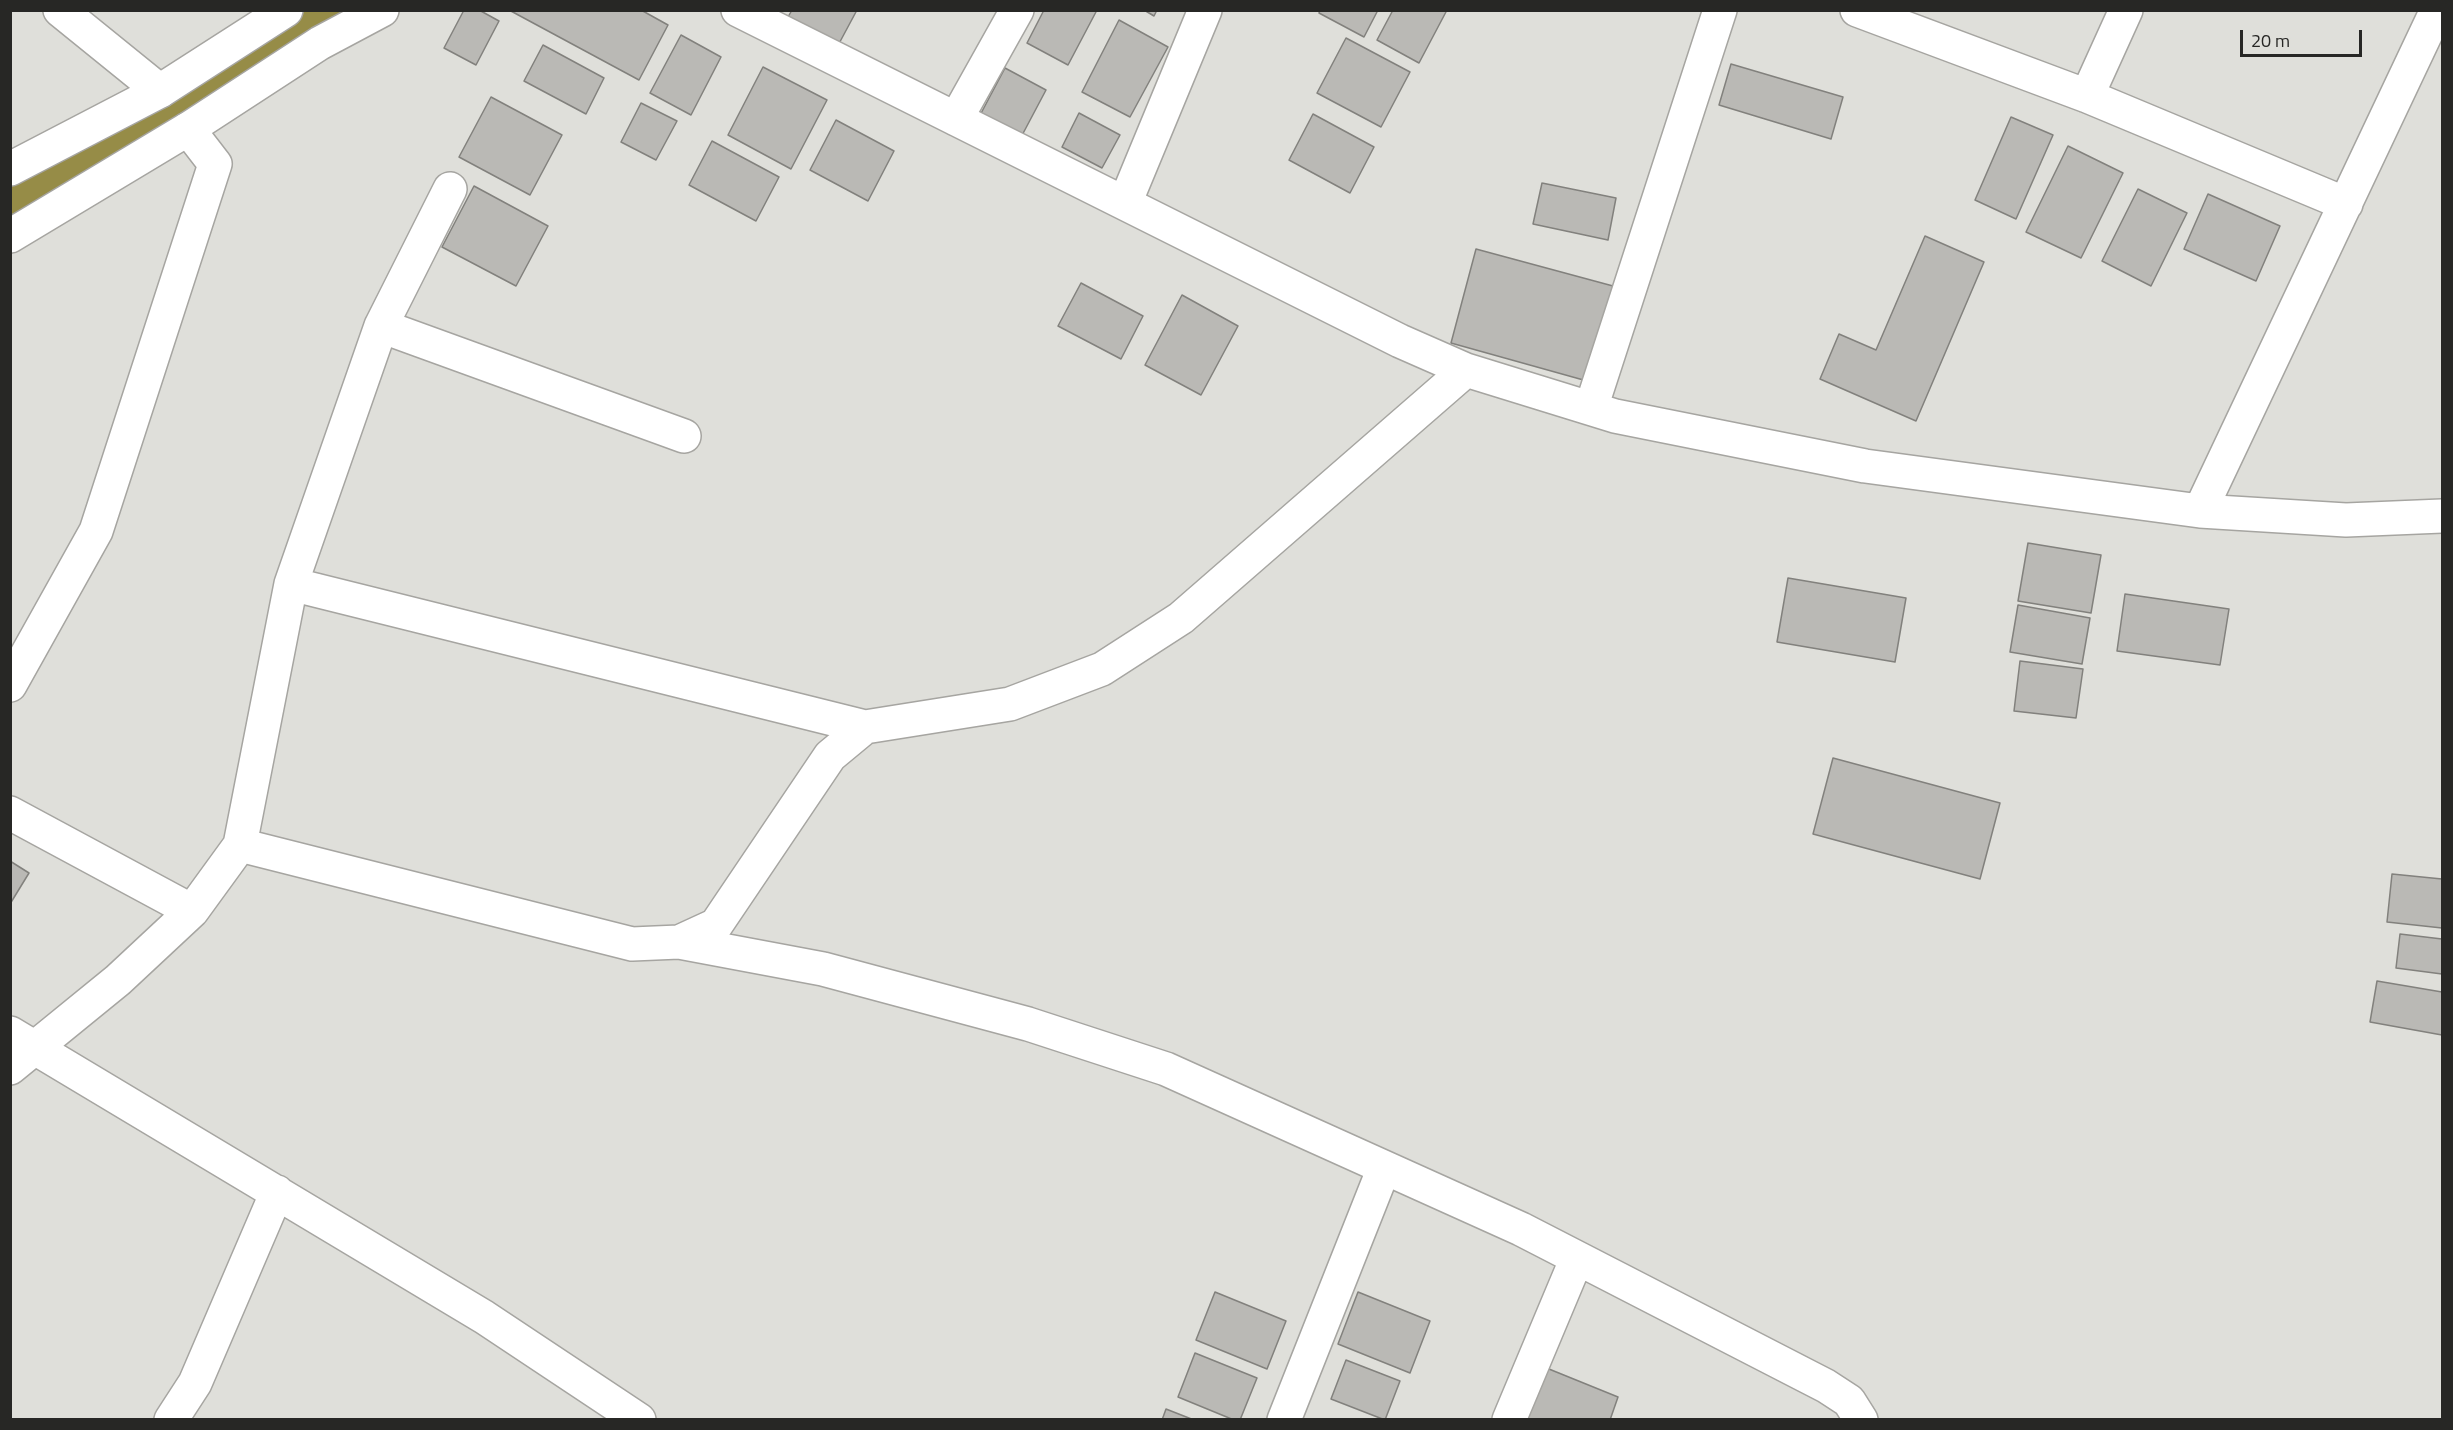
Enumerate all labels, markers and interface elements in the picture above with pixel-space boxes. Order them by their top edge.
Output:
scale bar [2243,18,2364,56]
text: 20 m [2251,27,2290,54]

